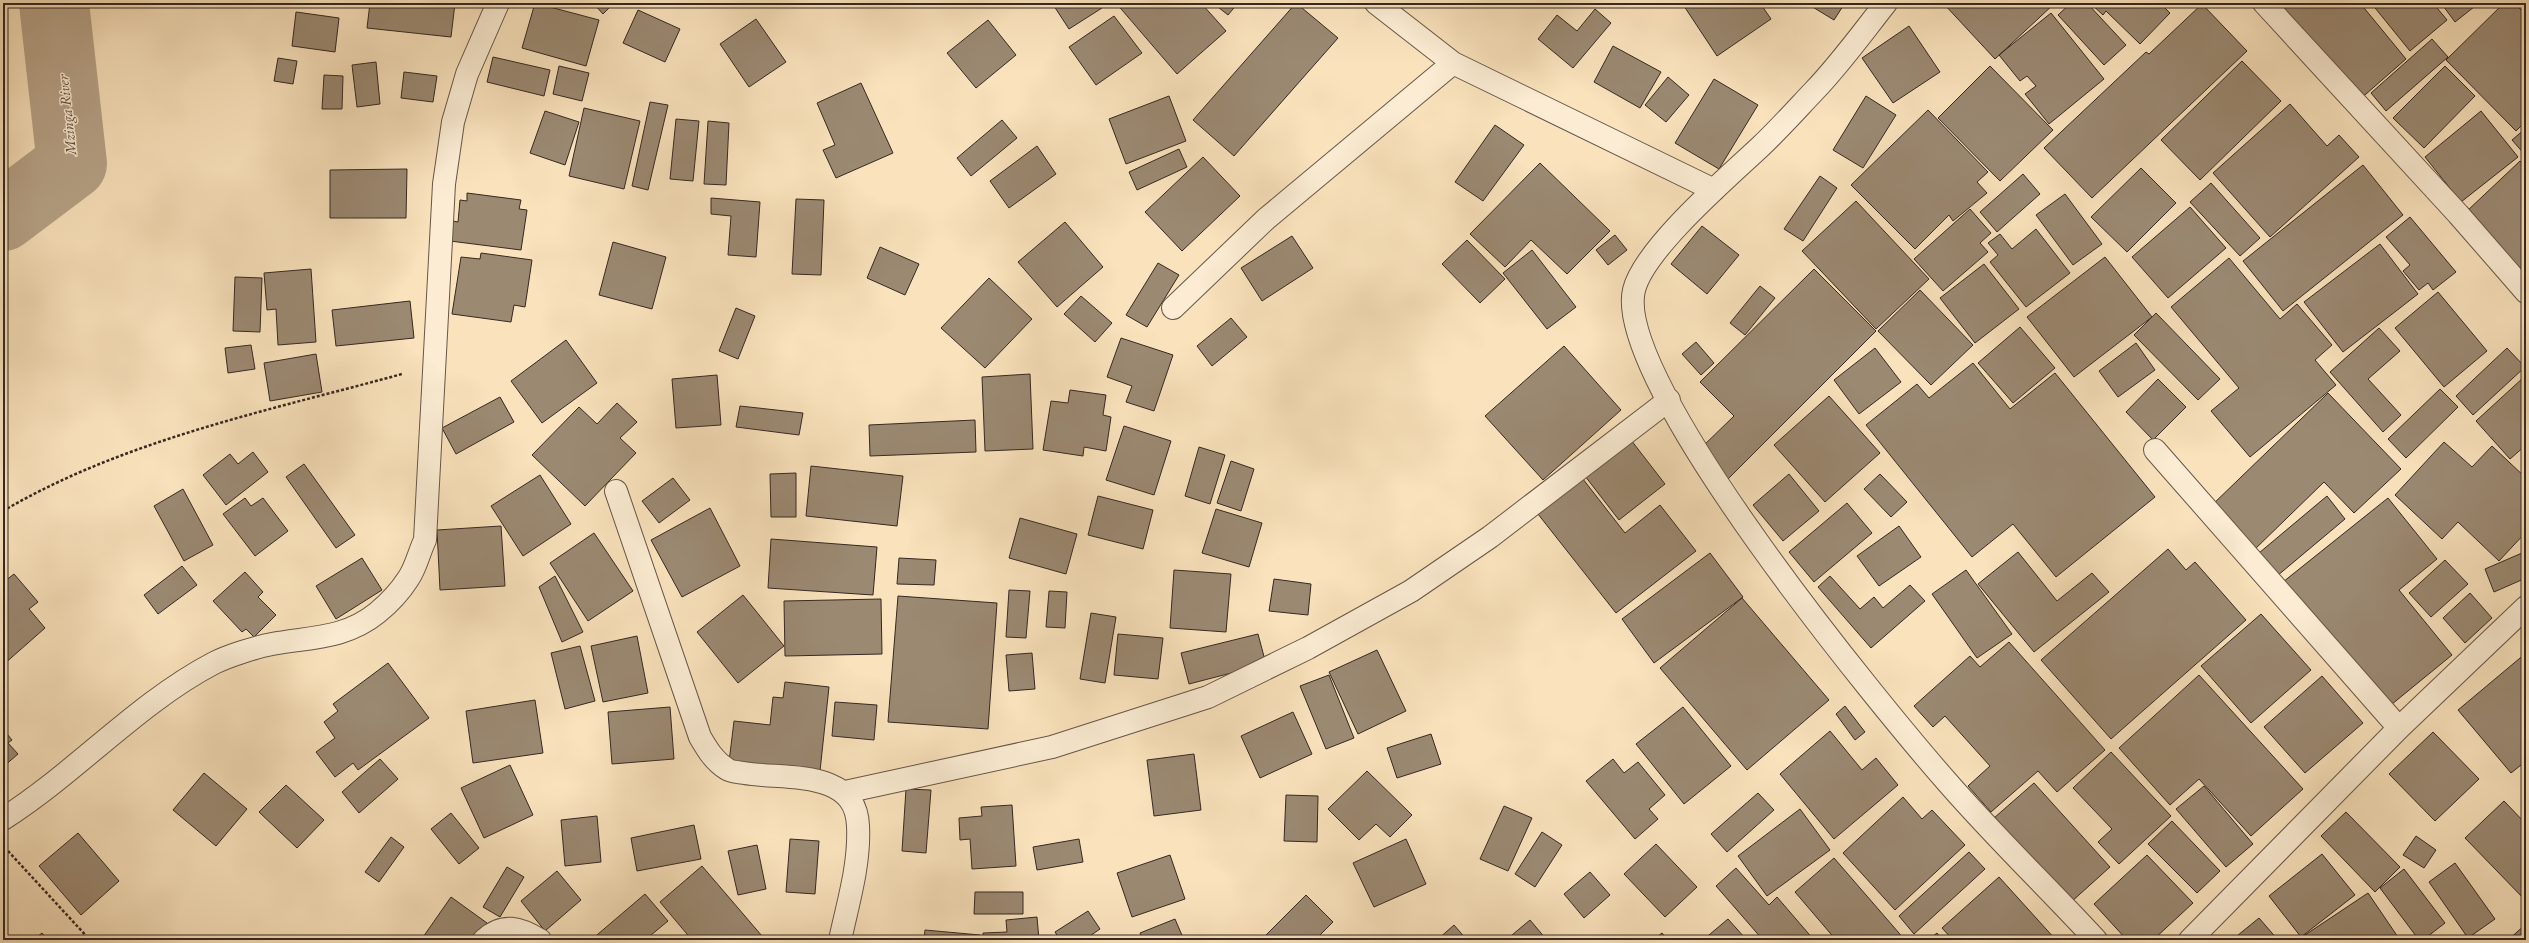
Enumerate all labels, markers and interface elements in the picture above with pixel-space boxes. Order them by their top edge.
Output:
water label: Mzinga River [53,72,80,157]

